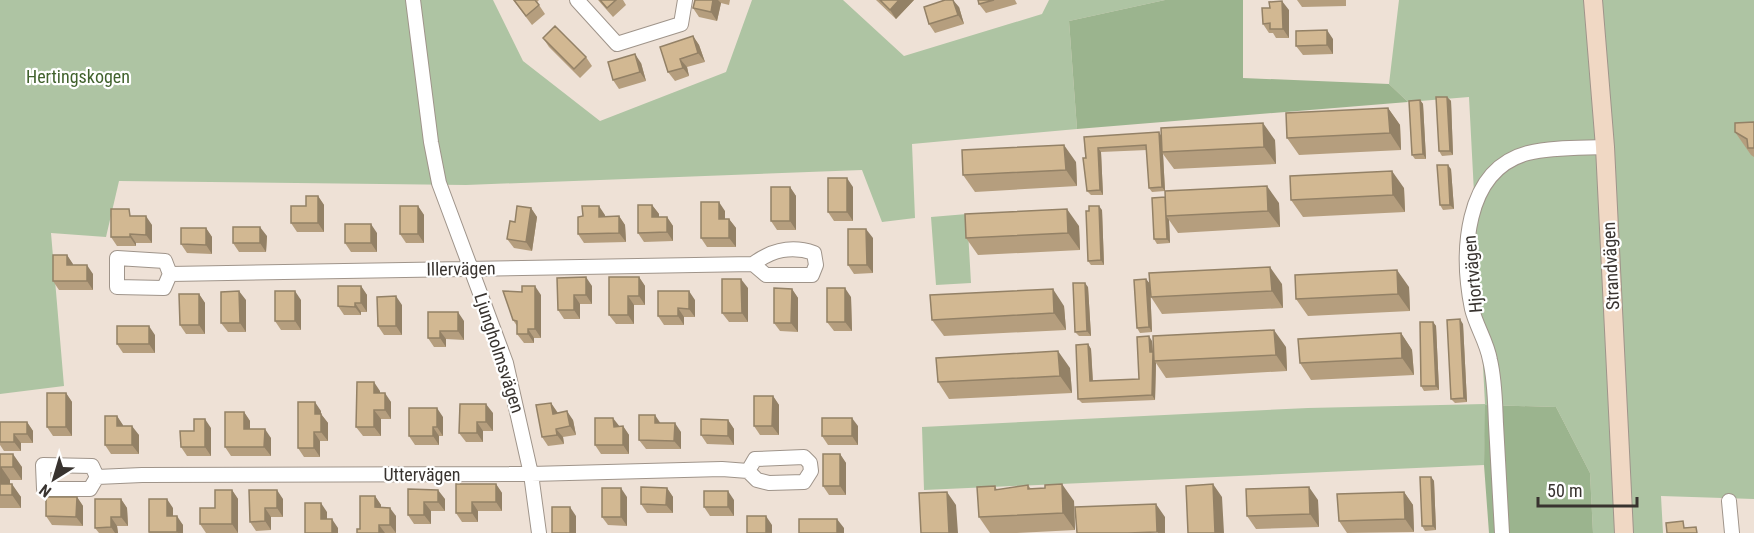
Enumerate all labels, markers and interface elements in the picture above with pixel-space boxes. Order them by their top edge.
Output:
park label: Hertingskogen [26,66,130,87]
street label: Strandvägen [1598,221,1623,311]
street label: Hjortvägen [1459,234,1486,314]
street label: Illervägen [426,257,496,280]
street label: Ljungholmsvägen [470,290,529,415]
north arrow [24,449,84,509]
street label: Uttervägen [383,464,461,485]
scale bar [1538,470,1637,508]
text: N [36,480,55,501]
text: 50 m [1547,480,1582,501]

